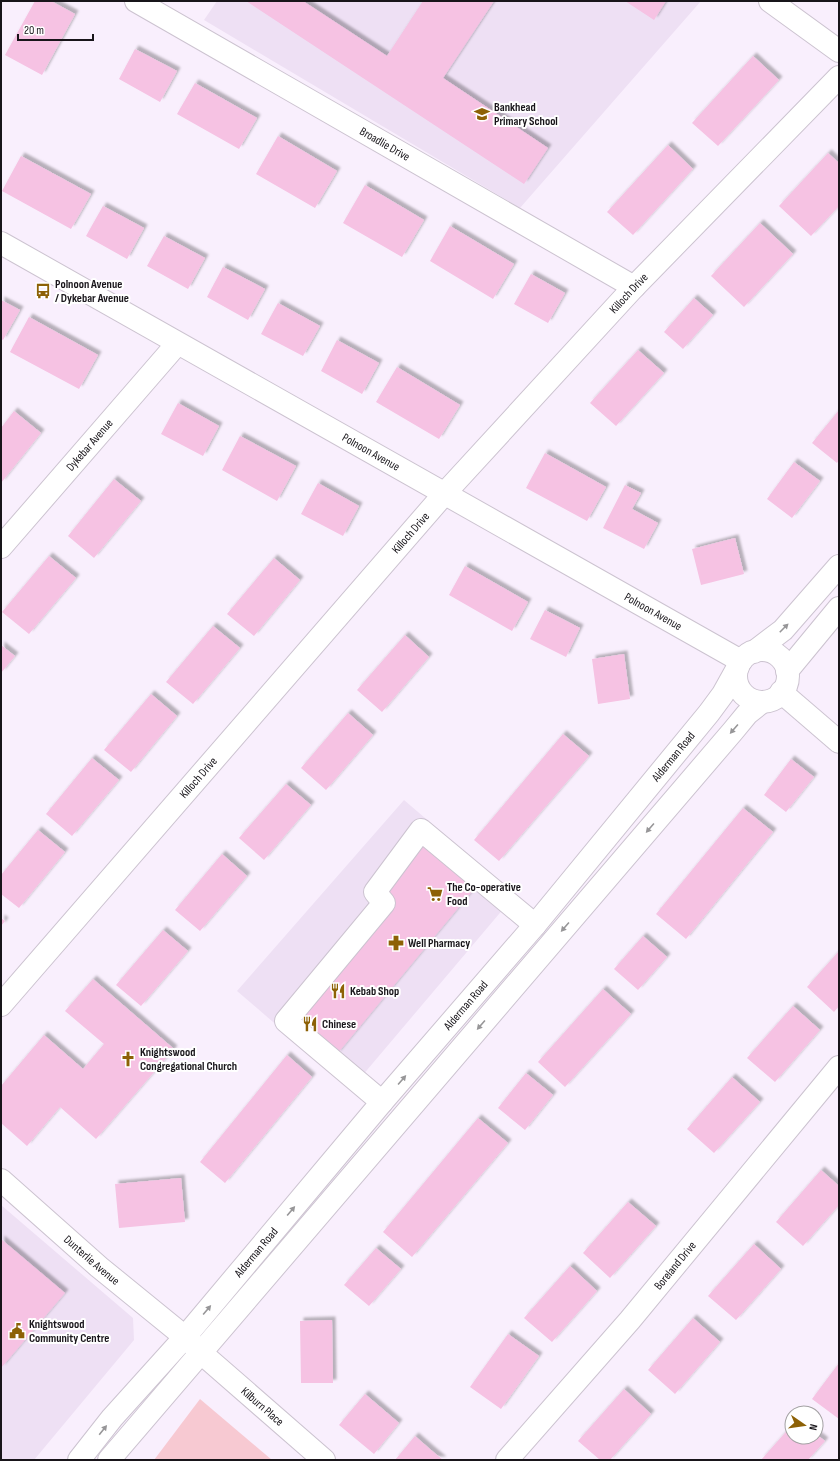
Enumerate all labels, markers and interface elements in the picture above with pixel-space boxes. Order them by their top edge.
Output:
scale bar [18,16,93,42]
text: 20 m [24,23,44,38]
place label: Bankhead Primary School [494,100,558,129]
school or university icon: Bankhead Primary School [473,105,491,123]
street label: Broadlie Drive [357,124,413,165]
street label: Killoch Drive [606,270,652,317]
place label: Polnoon Avenue / Dykebar Avenue [55,277,129,306]
bus stop icon: Polnoon Avenue / Dykebar Avenue [34,282,52,300]
street label: Dykebar Avenue [63,416,117,474]
street label: Polnoon Avenue [339,430,402,475]
street label: Killoch Drive [389,509,433,557]
street label: Polnoon Avenue [621,590,685,634]
one-way arrow [780,623,789,633]
one-way arrow [730,724,739,734]
street label: Alderman Road [648,729,699,786]
street label: Killoch Drive [177,754,221,802]
one-way arrow [645,822,654,833]
place label: The Co-operative Food [447,880,521,909]
supermarket icon: The Co-operative Food [426,885,444,903]
one-way arrow [561,921,570,932]
pharmacy icon: Well Pharmacy [387,934,405,952]
place label: Well Pharmacy [408,936,470,951]
street label: Alderman Road [440,978,491,1034]
restaurant icon: Kebab Shop [329,982,347,1000]
place label: Kebab Shop [350,984,399,999]
restaurant icon: Chinese [301,1015,319,1033]
place label: Chinese [322,1017,356,1032]
one-way arrow [477,1021,486,1030]
place label: Knightswood Congregational Church [140,1045,237,1074]
church icon: Knightswood Congregational Church [119,1050,137,1068]
one-way arrow [397,1074,406,1085]
one-way arrow [286,1206,295,1216]
street label: Alderman Road [231,1225,282,1281]
street label: Dunterlie Avenue [60,1232,122,1289]
street label: Boreland Drive [651,1238,700,1293]
one-way arrow [202,1305,211,1316]
place label: Knightswood Community Centre [29,1317,109,1346]
public building icon: Knightswood Community Centre [8,1322,26,1340]
street label: Kilburn Place [238,1384,287,1430]
north arrow [784,1405,824,1445]
text: N [806,1423,820,1432]
one-way arrow [99,1424,107,1435]

